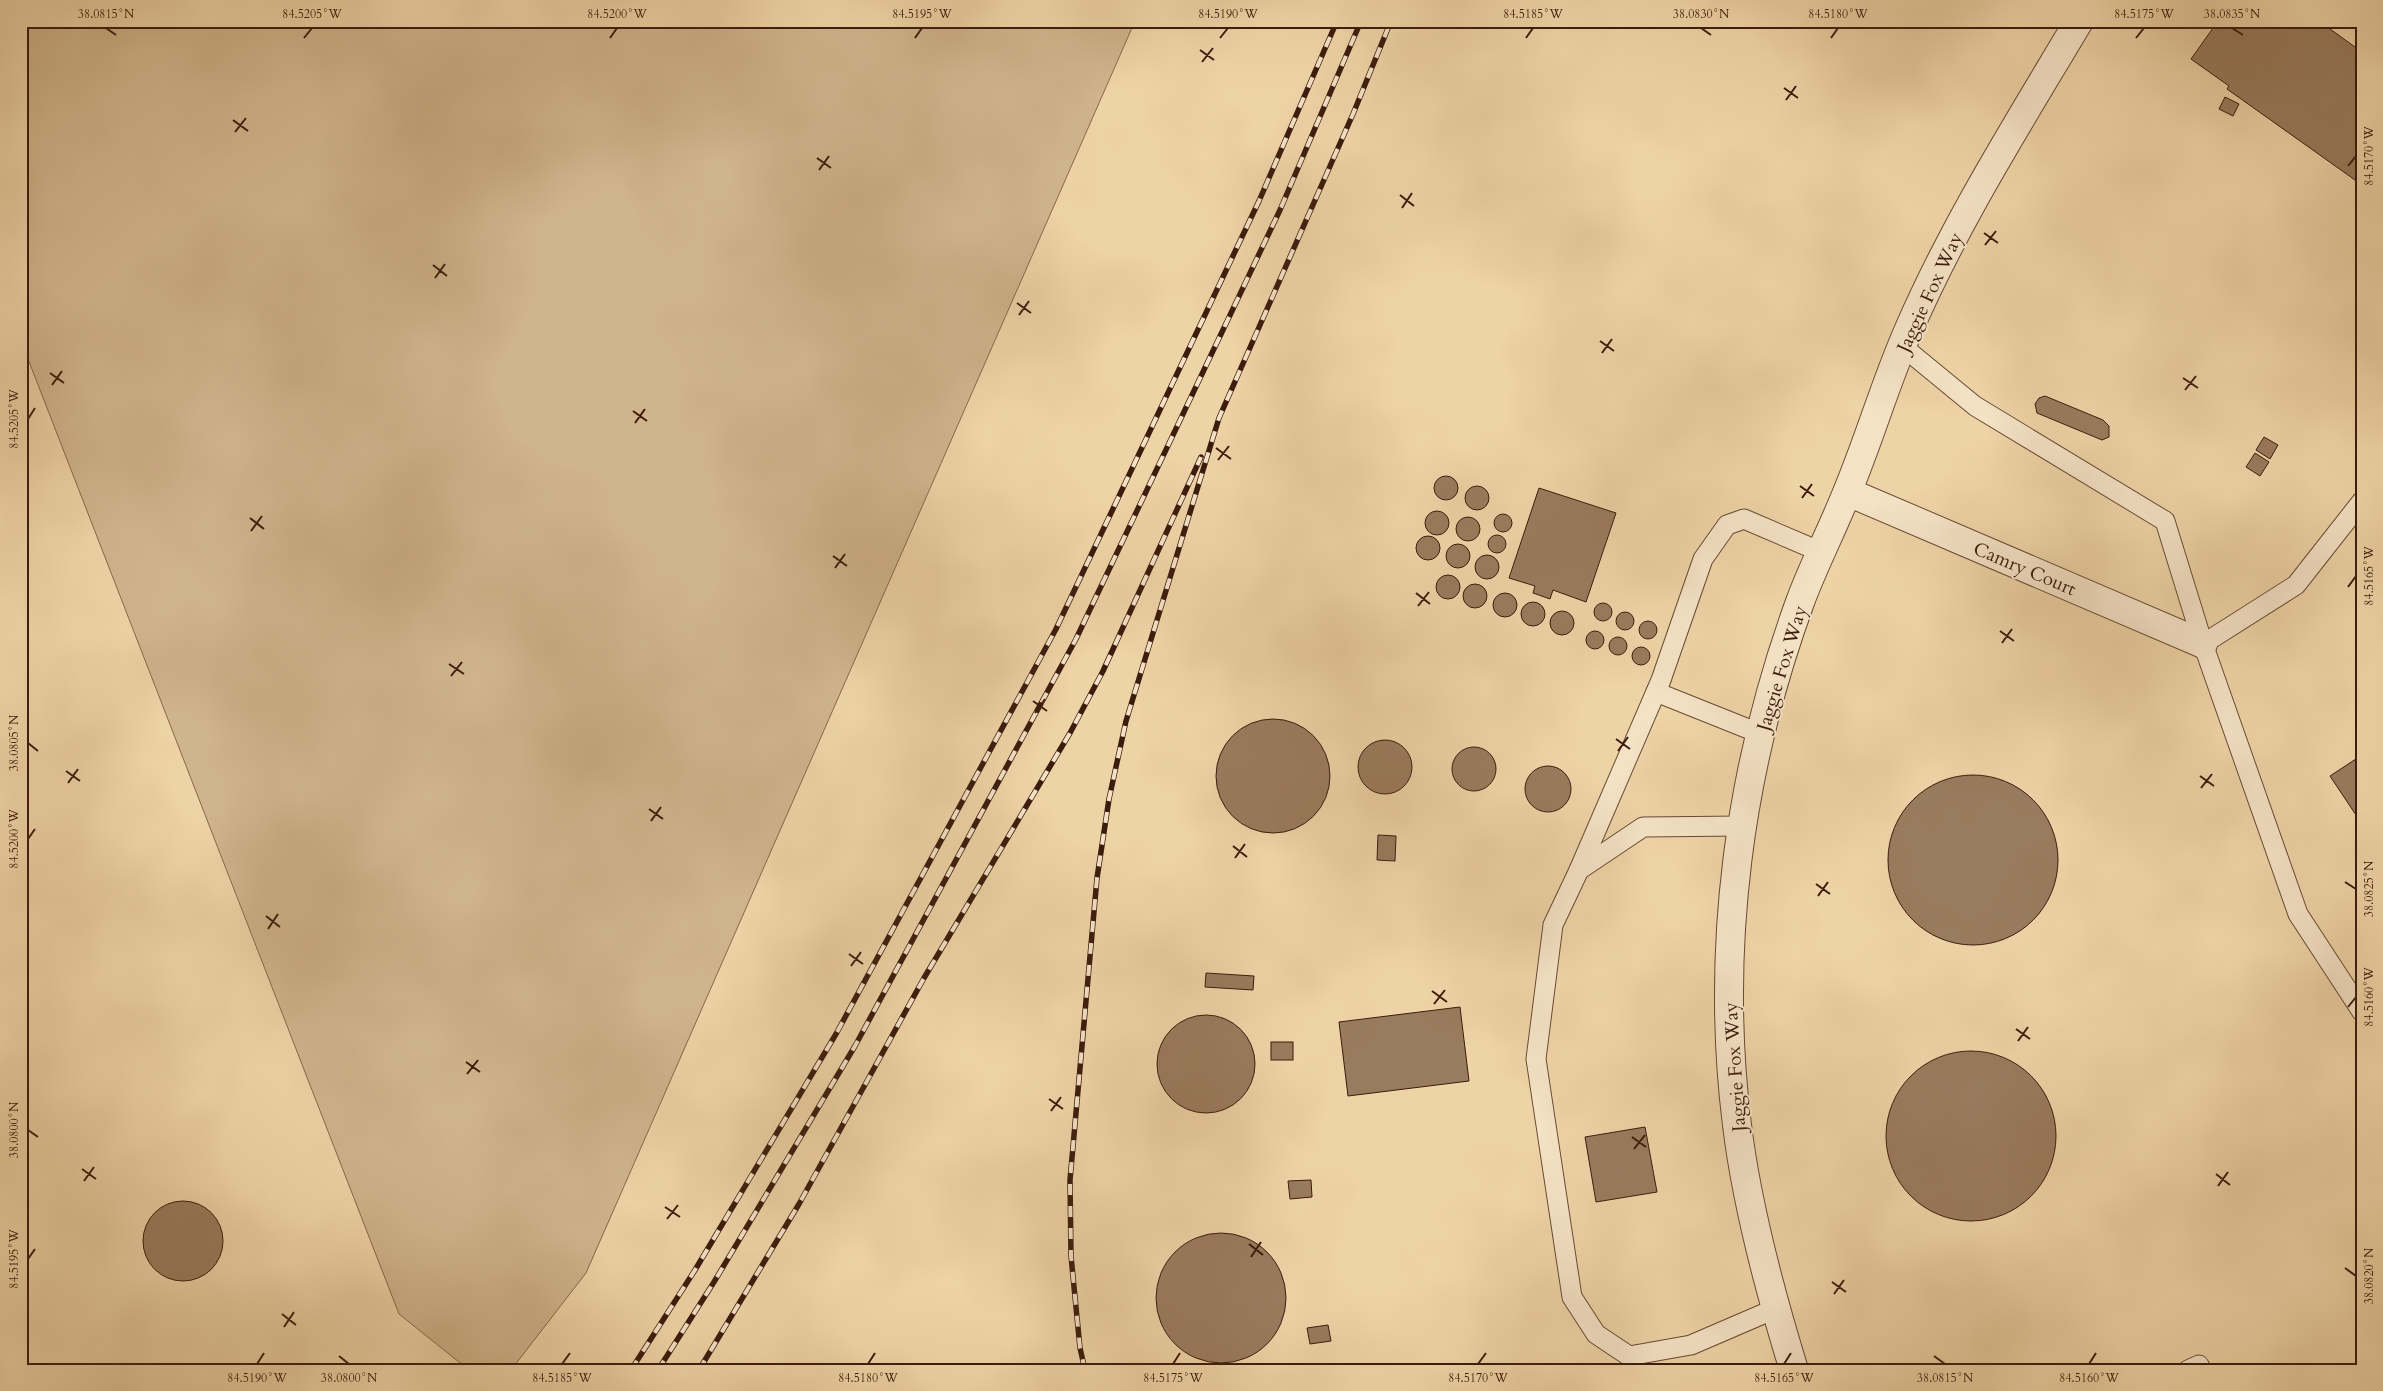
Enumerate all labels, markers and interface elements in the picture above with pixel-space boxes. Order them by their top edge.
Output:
text: 38.0815°N [78,6,135,22]
text: 84.5205°W [282,6,342,22]
text: 84.5200°W [587,6,647,22]
text: 84.5195°W [892,6,952,22]
text: 84.5190°W [1198,6,1258,22]
text: 84.5185°W [1503,6,1563,22]
text: 38.0830°N [1673,6,1730,22]
text: 84.5180°W [1808,6,1868,22]
text: 84.5175°W [2114,6,2174,22]
text: 38.0835°N [2204,6,2261,22]
text: 84.5170°W [2361,126,2377,186]
street label: Jaggie Fox Way [1889,228,1969,359]
text: 84.5205°W [6,389,22,449]
street label: Camry Court [1969,536,2080,602]
text: 84.5165°W [2361,546,2377,606]
street label: Jaggie Fox Way [1750,602,1813,737]
text: 38.0805°N [6,714,22,771]
text: 84.5200°W [6,809,22,869]
text: 38.0825°N [2361,860,2377,917]
text: 84.5160°W [2361,967,2377,1027]
street label: Jaggie Fox Way [1717,1001,1753,1136]
text: 38.0800°N [6,1101,22,1158]
text: 84.5195°W [6,1229,22,1289]
text: 38.0820°N [2361,1247,2377,1304]
text: 84.5190°W [227,1370,287,1386]
text: 38.0800°N [321,1370,378,1386]
text: 84.5185°W [532,1370,592,1386]
text: 84.5180°W [838,1370,898,1386]
text: 84.5175°W [1143,1370,1203,1386]
text: 84.5170°W [1448,1370,1508,1386]
text: 84.5165°W [1754,1370,1814,1386]
text: 38.0815°N [1917,1370,1974,1386]
text: 84.5160°W [2059,1370,2119,1386]

